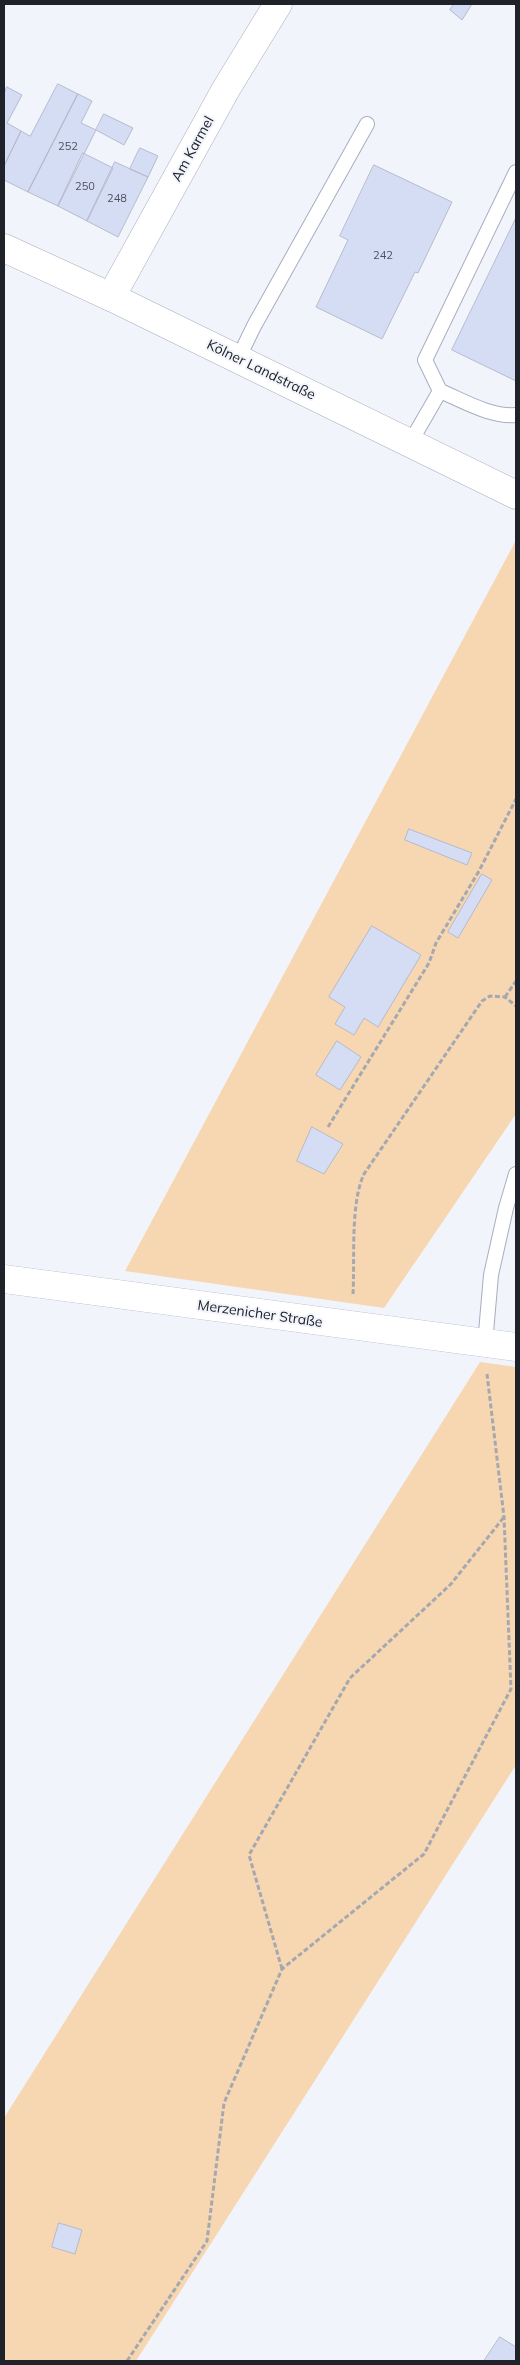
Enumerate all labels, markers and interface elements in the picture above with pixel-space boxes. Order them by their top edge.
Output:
street label: Am Karmel [168,114,218,184]
house number: 252 [58,140,78,154]
house number: 250 [75,180,95,194]
house number: 248 [107,192,127,206]
house number: 242 [373,249,393,263]
street label: Kölner Landstraße [204,336,318,404]
street label: Merzenicher Straße [196,1297,324,1331]

